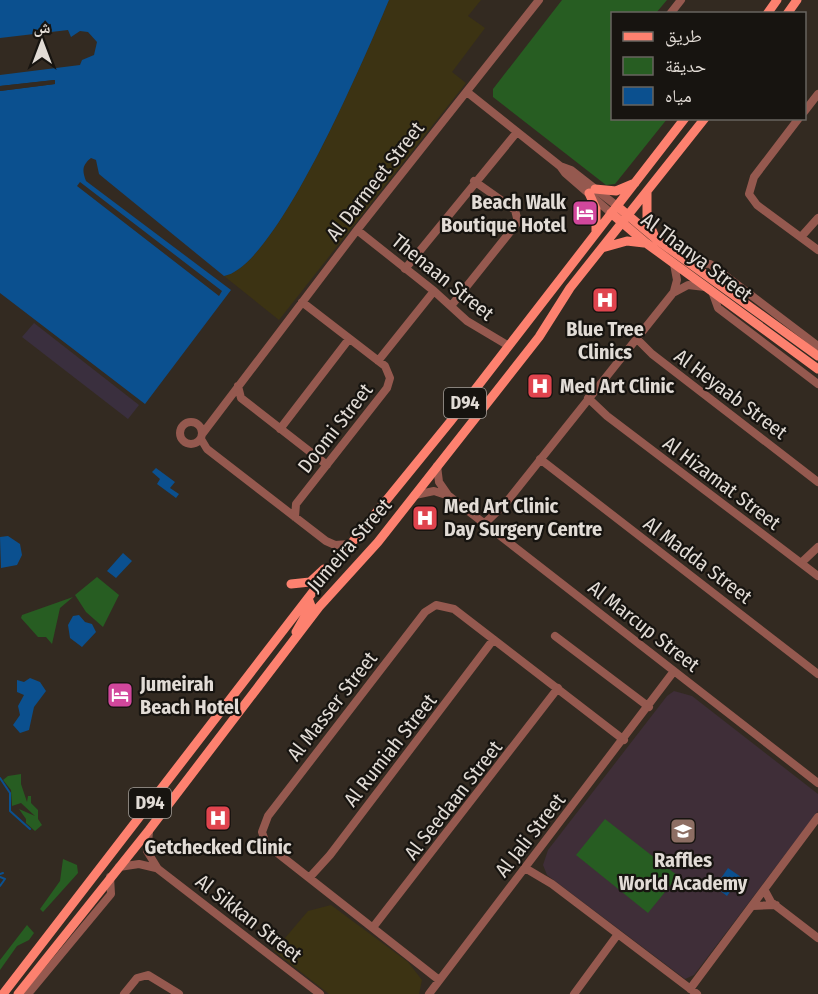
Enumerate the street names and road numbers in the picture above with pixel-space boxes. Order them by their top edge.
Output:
street label: Al Darmeet Street [321,116,429,245]
street label: Al Thanya Street [637,207,758,307]
street label: Thenaan Street [387,229,499,326]
street label: Al Heyaab Street [670,344,793,445]
street label: Doomi Street [293,378,378,478]
road number: D94 [444,388,486,418]
street label: Al Hizamat Street [659,431,786,535]
street label: Jumeira Street [302,493,396,597]
street label: Al Madda Street [639,511,757,609]
street label: Al Marcup Street [584,575,705,677]
street label: Al Masser Street [282,646,382,765]
street label: Al Rumiah Street [339,688,442,811]
street label: Al Seedaan Street [399,735,507,864]
road number: D94 [129,788,171,818]
street label: Al Jali Street [490,788,570,882]
street label: Al Sikkan Street [191,869,307,967]

